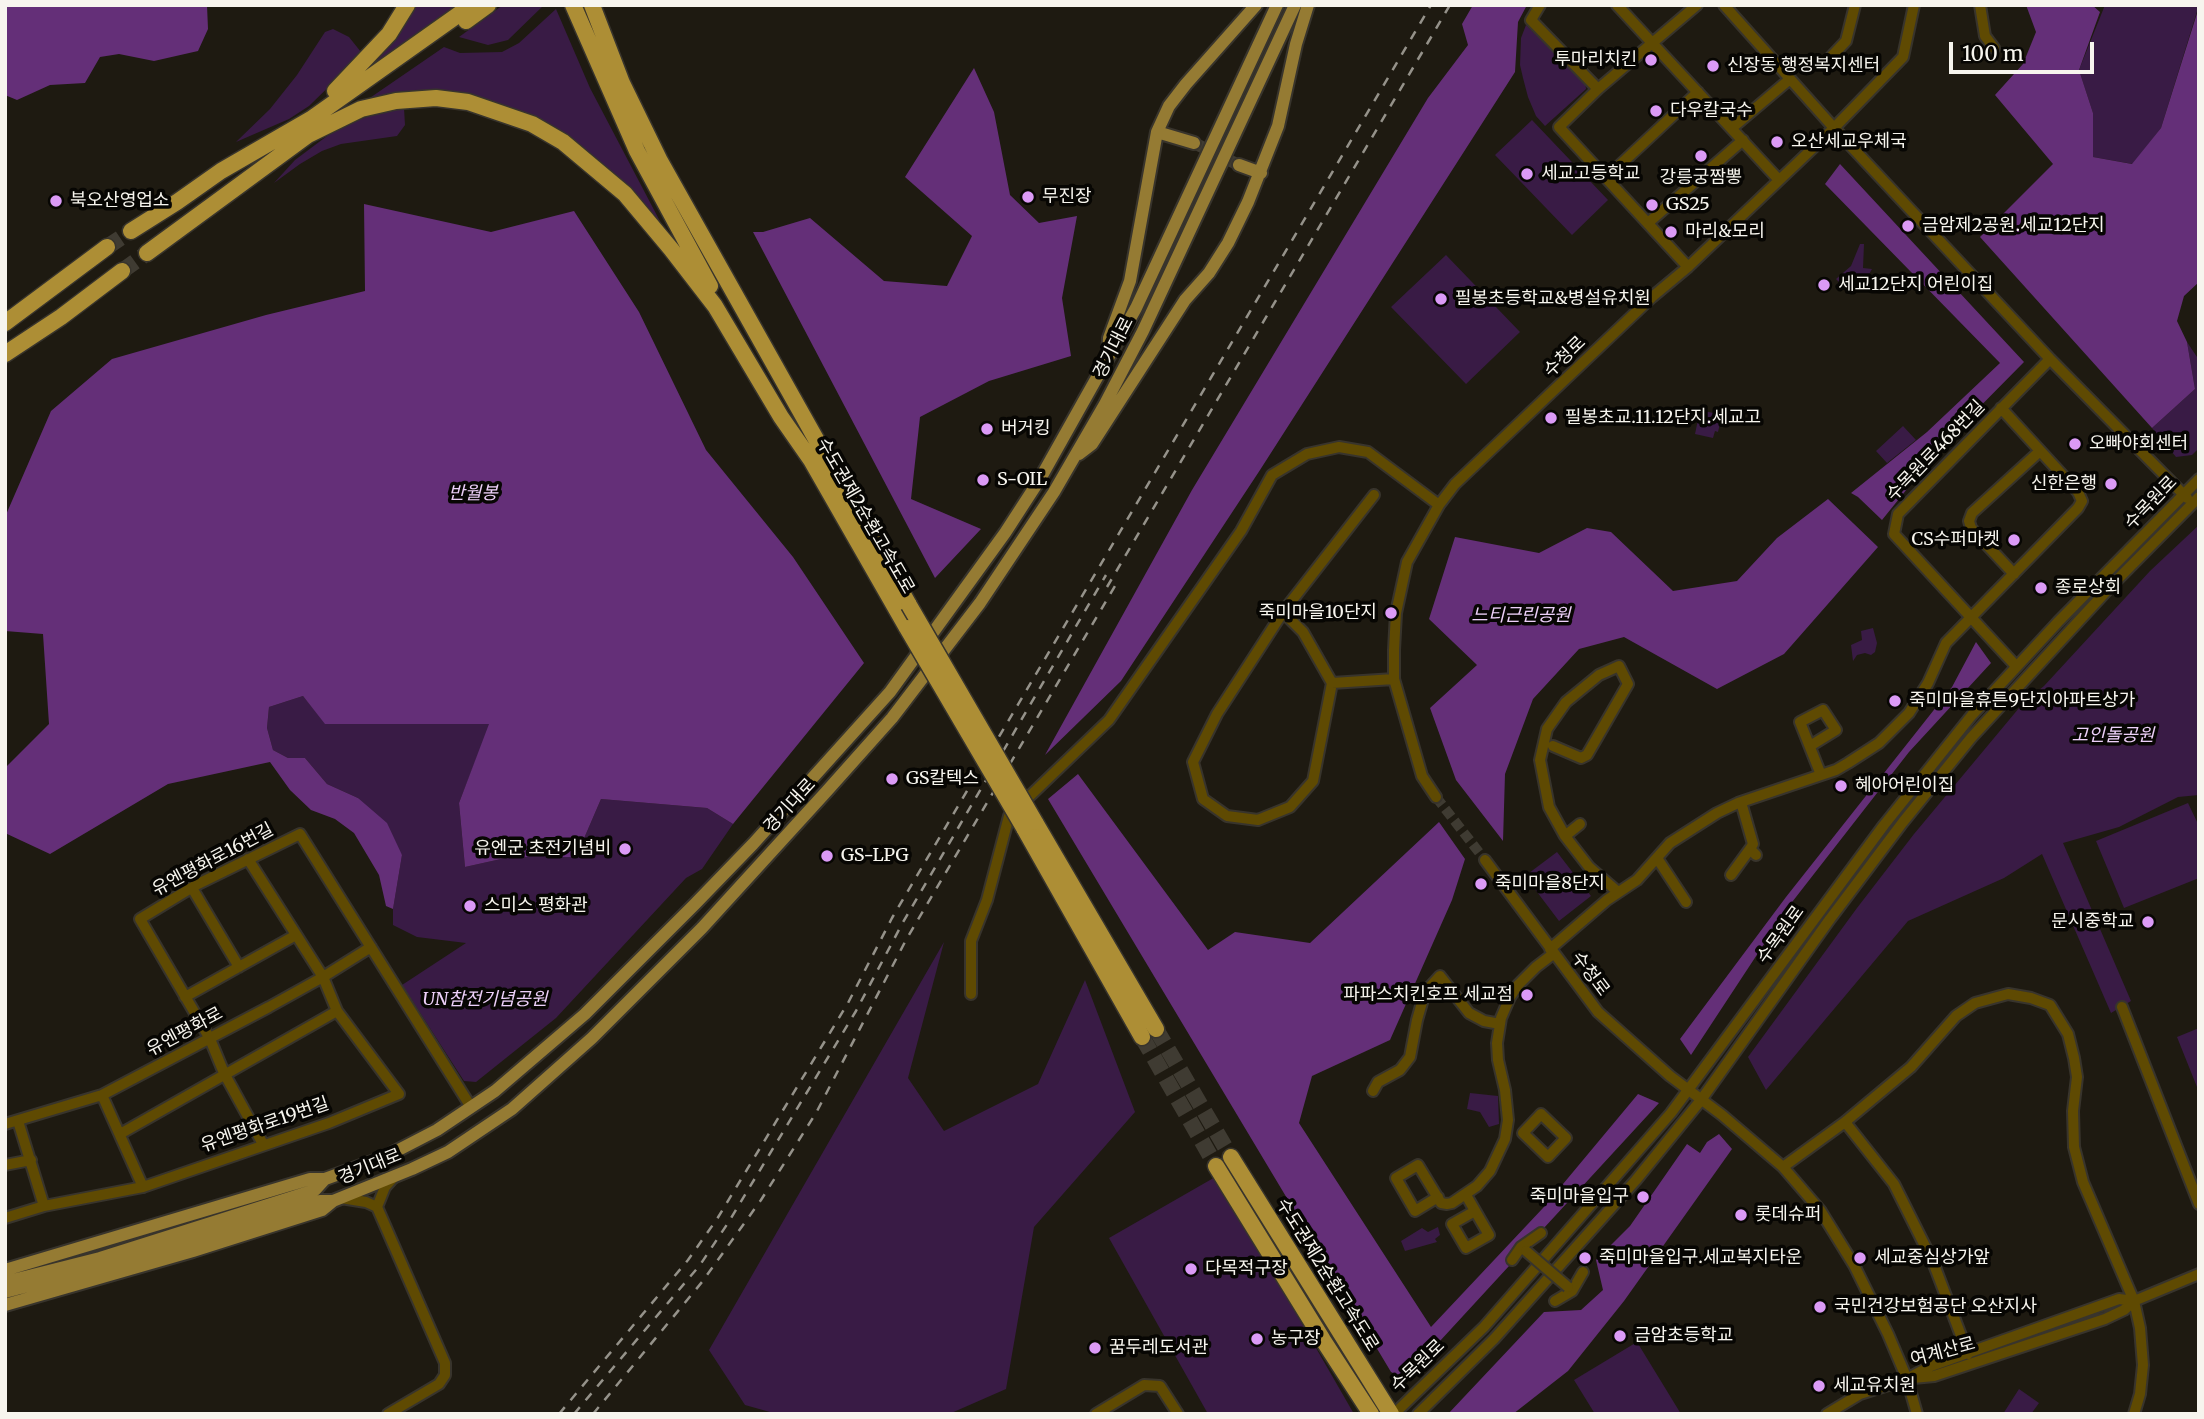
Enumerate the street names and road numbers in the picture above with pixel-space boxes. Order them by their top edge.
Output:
street label: 경기대로 [1089,314,1139,382]
street label: 수청로 [1540,332,1590,382]
street label: 수목원로468번길 [1882,396,1990,506]
street label: 수도권제2순환고속도로 [812,434,918,598]
street label: 수목원로 [2120,472,2182,534]
street label: 경기대로 [760,774,820,838]
street label: 유엔평화로16번길 [149,819,277,901]
street label: 수목원로 [1753,902,1809,968]
street label: 수청로 [1566,948,1614,1000]
street label: 유엔평화로 [143,1003,227,1061]
street label: 유엔평화로19번길 [198,1093,332,1157]
street label: 경기대로 [335,1145,405,1189]
street label: 수도권제2순환고속도로 [1271,1195,1383,1355]
street label: 여계산로 [1908,1333,1978,1371]
street label: 수목원로 [1387,1335,1449,1397]

